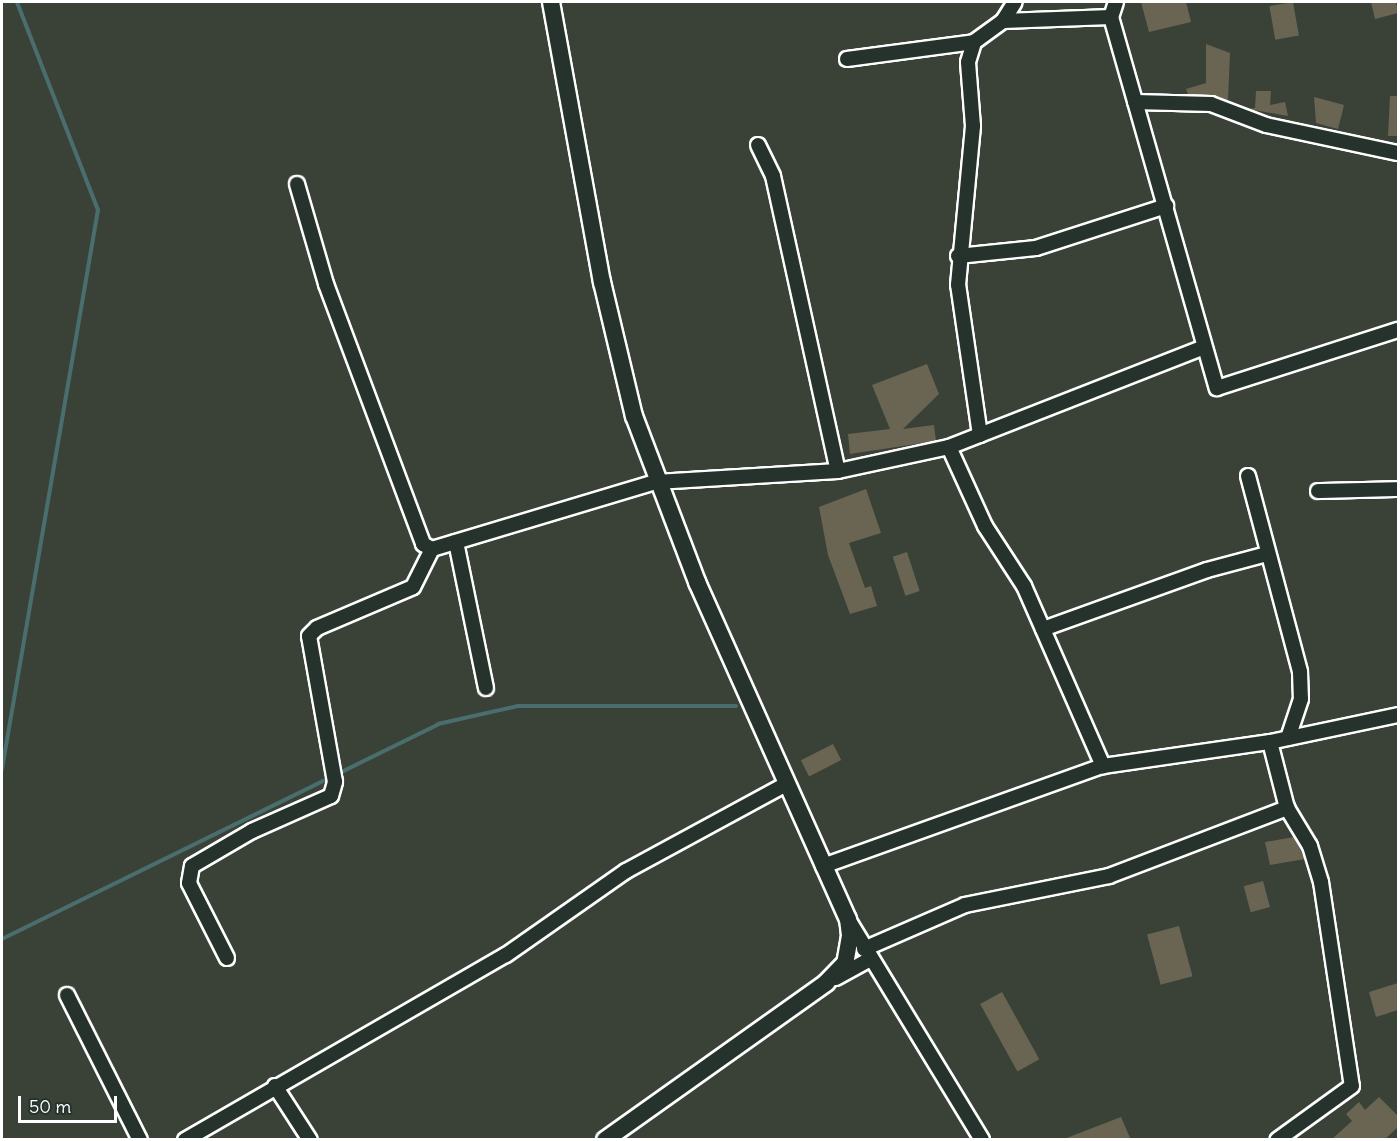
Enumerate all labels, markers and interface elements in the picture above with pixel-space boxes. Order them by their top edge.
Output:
scale bar [21,1084,120,1122]
text: 50 m [29,1095,71,1118]

